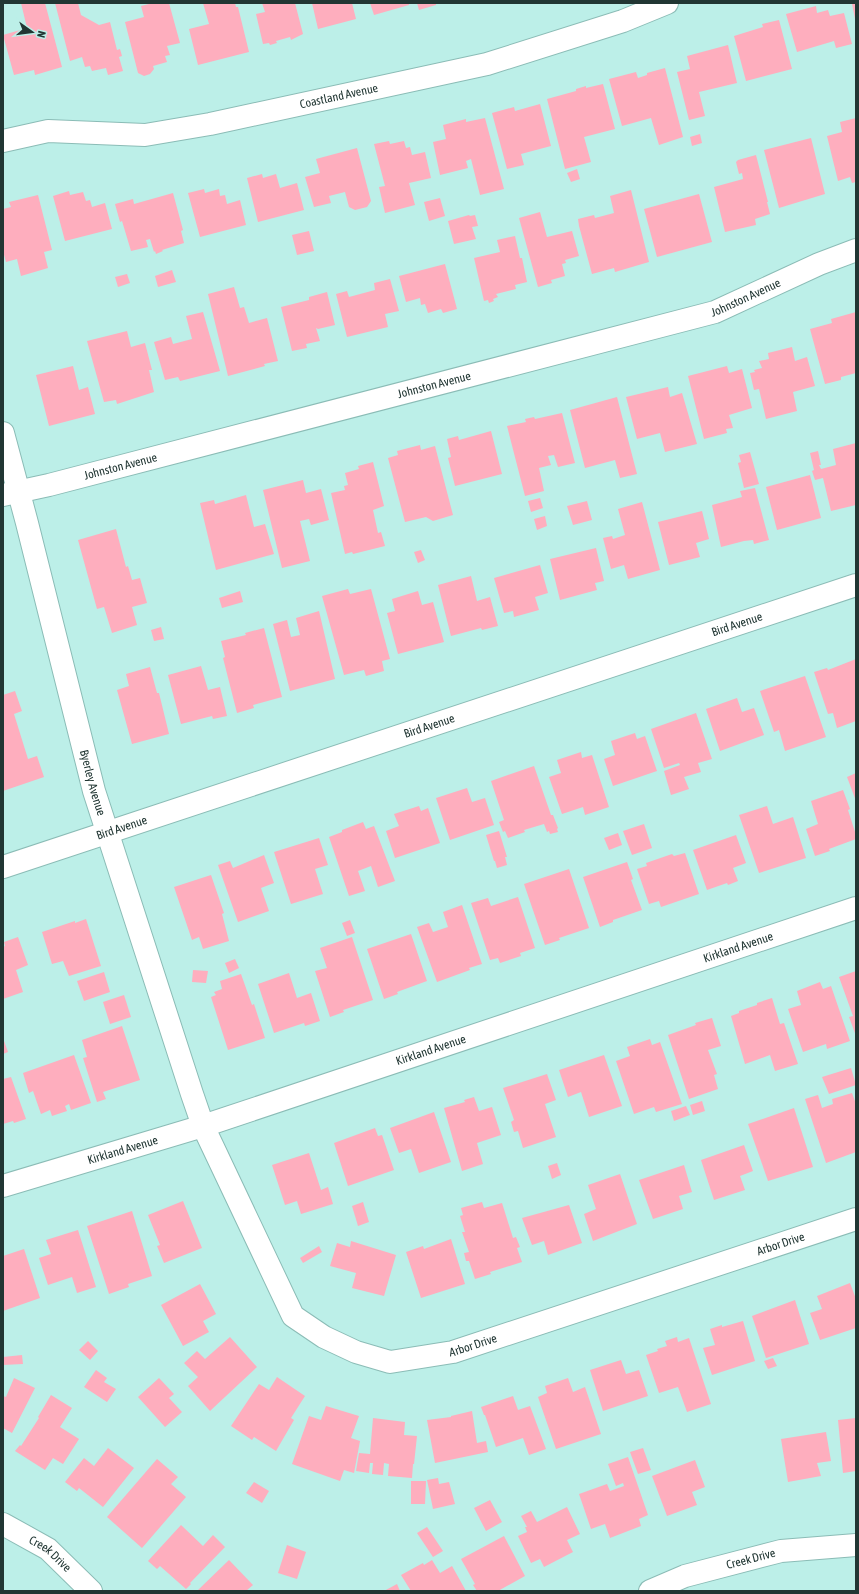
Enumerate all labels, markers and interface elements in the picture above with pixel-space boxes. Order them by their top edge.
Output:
north arrow [12,12,52,52]
text: N [35,30,48,39]
street label: Coastland Avenue [299,81,379,111]
street label: Johnston Avenue [710,276,783,320]
street label: Johnston Avenue [396,369,472,401]
street label: Johnston Avenue [82,450,159,483]
street label: Bird Avenue [710,609,764,639]
street label: Bird Avenue [402,711,456,741]
street label: Byerley Avenue [77,748,109,817]
street label: Bird Avenue [95,813,149,843]
street label: Kirkland Avenue [701,929,775,965]
street label: Kirkland Avenue [394,1032,468,1068]
street label: Kirkland Avenue [86,1133,160,1167]
street label: Arbor Drive [755,1229,806,1258]
street label: Arbor Drive [448,1331,499,1359]
street label: Creek Drive [27,1533,74,1575]
street label: Creek Drive [725,1546,777,1572]

